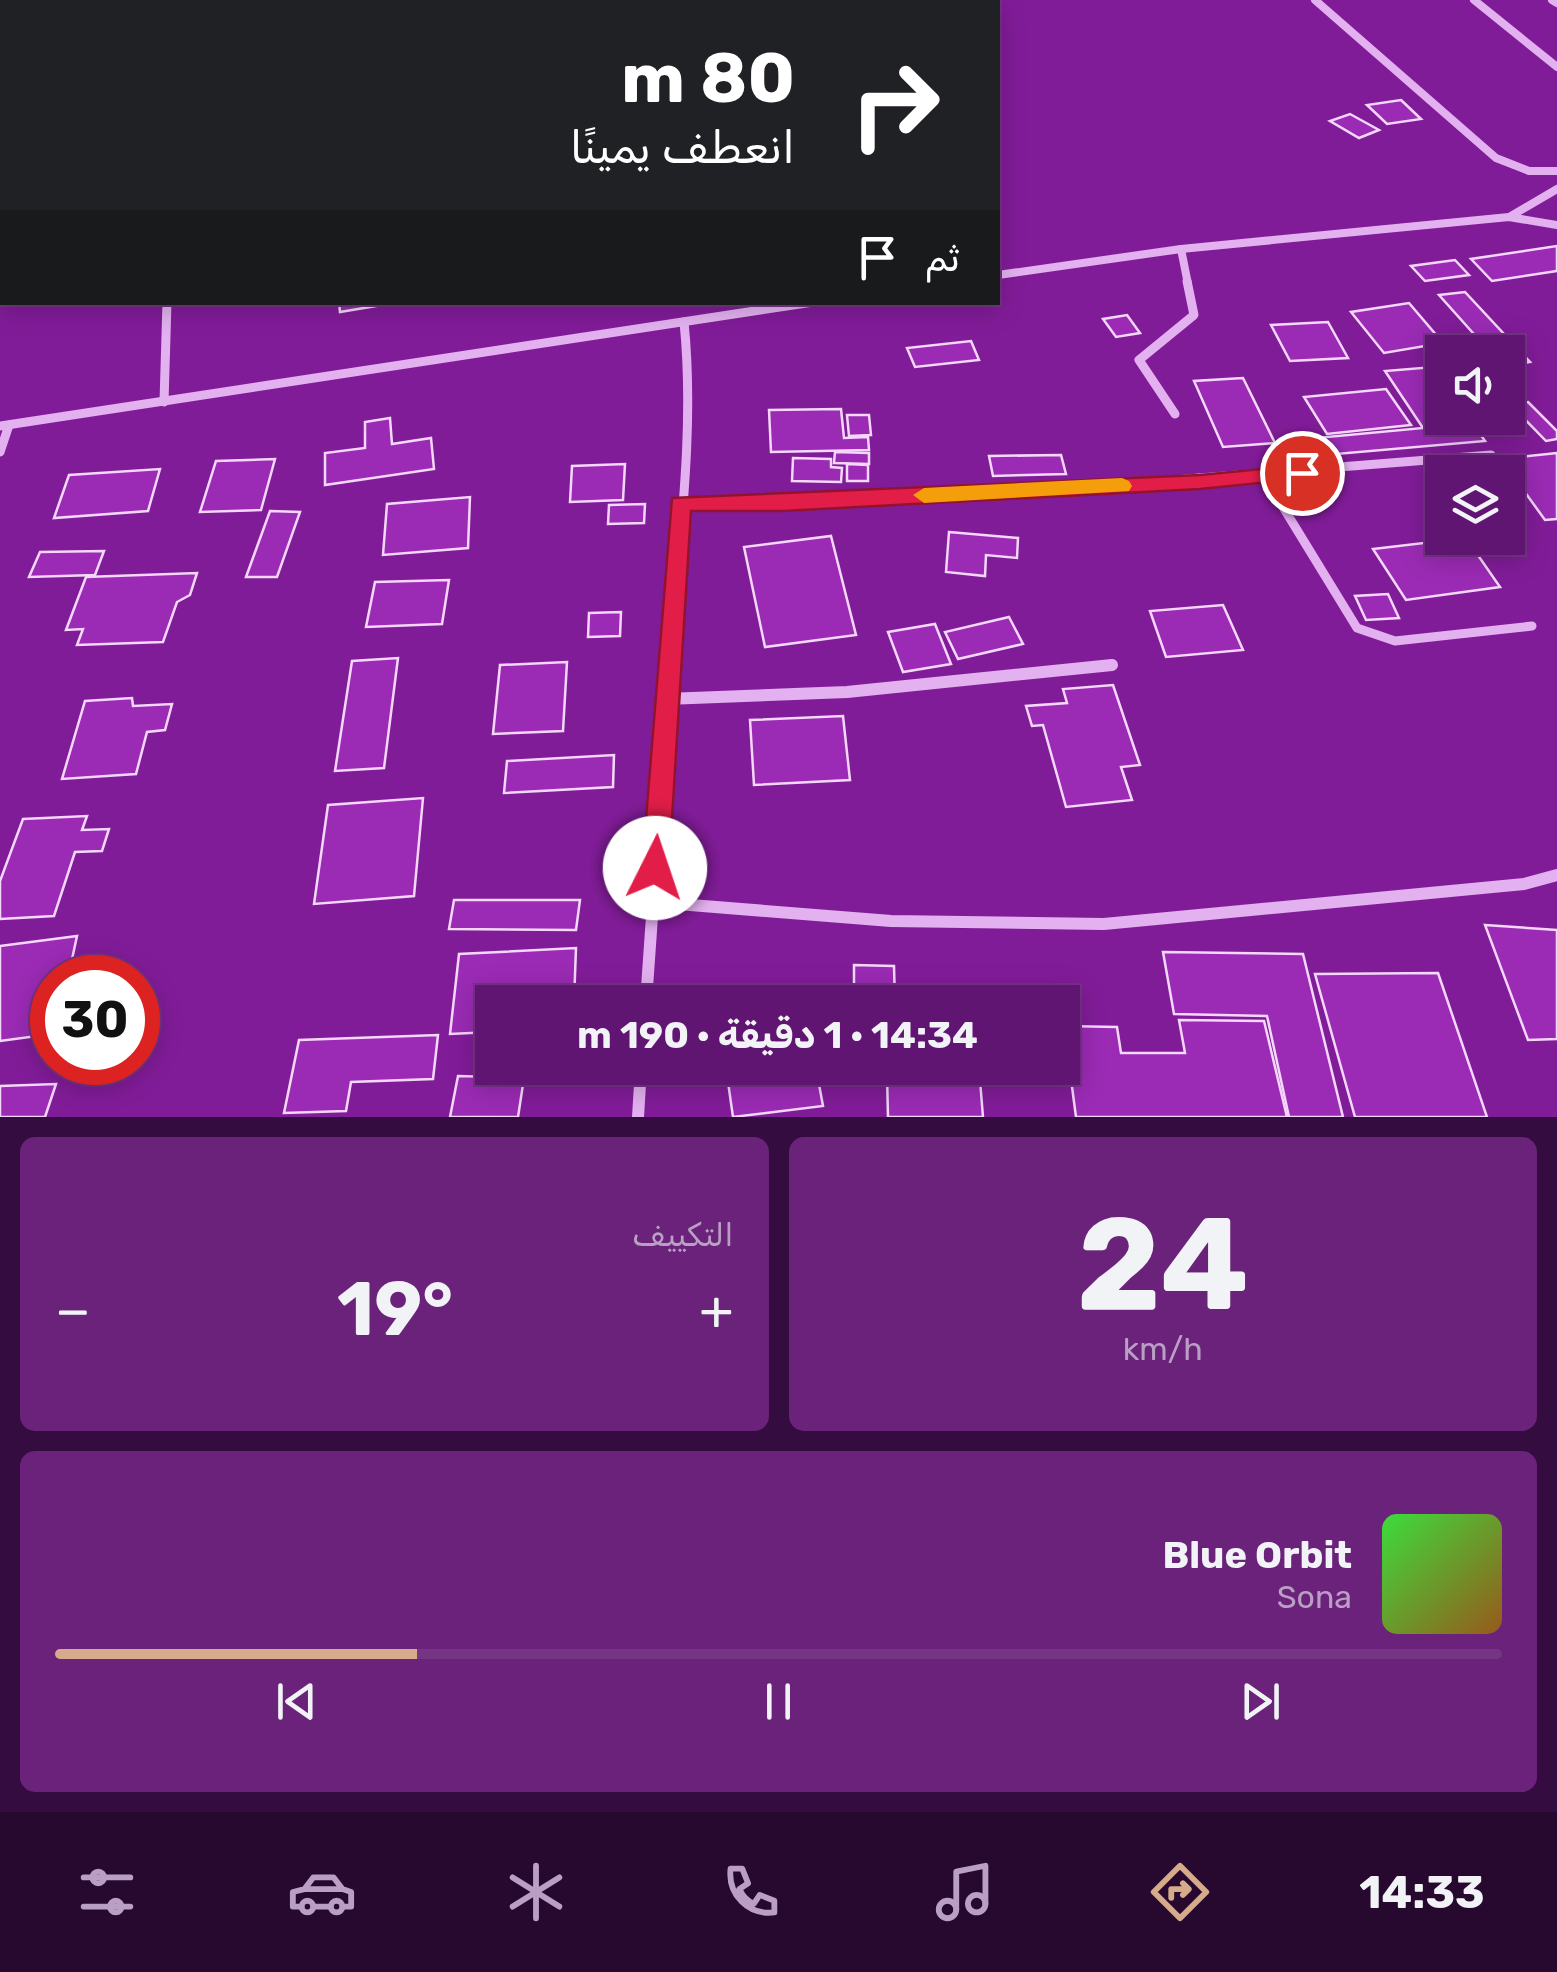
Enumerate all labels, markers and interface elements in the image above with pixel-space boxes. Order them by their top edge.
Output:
text: 80 m [621,37,795,120]
icon: right [830,40,960,170]
text: انعطف يمينًا [570,121,795,174]
icon: arrive [850,230,905,285]
text: ثم [925,235,960,281]
map controls [1425,335,1525,555]
button: sound [1425,335,1525,435]
pin [1260,431,1345,516]
icon: arrive [1275,446,1330,501]
button: layers [1425,455,1525,555]
position arrow [603,816,707,920]
speed limit sign: 30 [30,955,160,1085]
text: 14:34 · 1 دقيقة · 190 m [577,1012,978,1058]
text: 24 [1076,1187,1249,1342]
text: التكييف [632,1216,734,1254]
text: 19° [337,1265,453,1354]
text: − [55,1278,91,1343]
text: + [699,1278,733,1343]
text: km/h [1123,1330,1203,1368]
text: Blue Orbit [1162,1532,1352,1578]
text: Sona [1277,1578,1352,1616]
icon: previous [269,1674,324,1729]
icon: pause [751,1674,806,1729]
icon: next [1233,1674,1288,1729]
icon: filters [72,1857,142,1927]
icon: car [287,1857,357,1927]
icon: climate [501,1857,571,1927]
icon: phone [716,1857,786,1927]
icon: music [930,1857,1000,1927]
icon: directions [1145,1857,1215,1927]
text: 14:33 [1359,1866,1485,1919]

